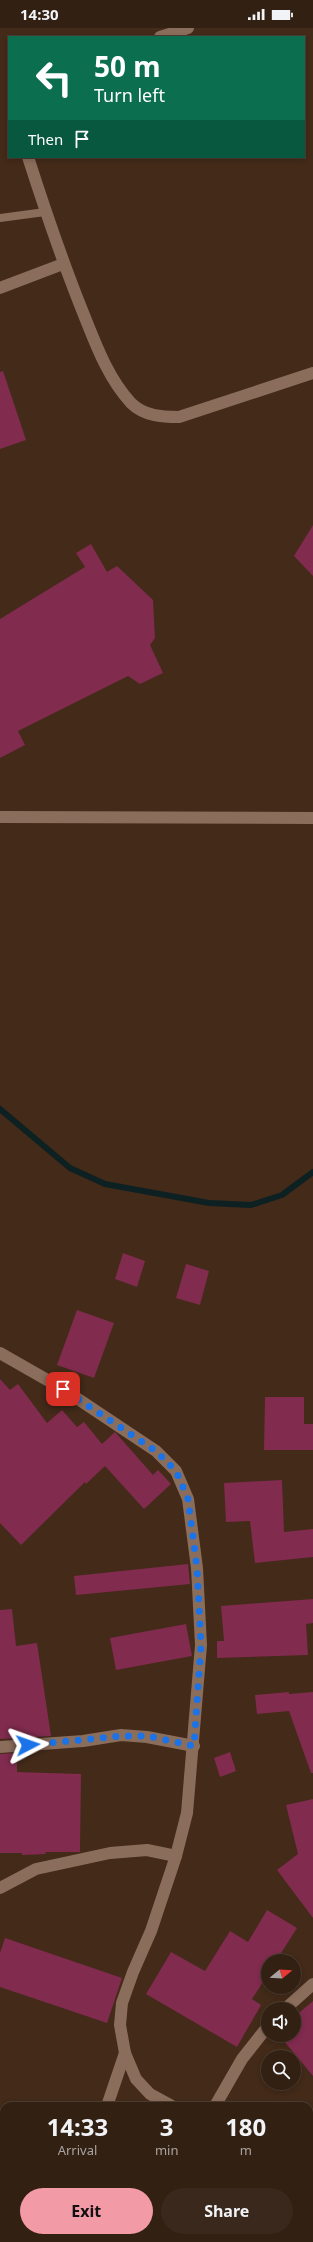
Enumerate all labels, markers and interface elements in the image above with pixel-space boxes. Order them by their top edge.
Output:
text: 14:30 [20,4,59,24]
text: 50 m [94,47,161,85]
icon: left [28,52,80,104]
text: Turn left [94,83,165,107]
icon: arrive [71,128,93,150]
text: Then [28,129,63,149]
pin [46,1372,80,1406]
icon: arrive [52,1378,74,1400]
position arrow [7,1724,49,1766]
north arrow [261,1954,301,1994]
map controls [261,1954,301,2090]
button: sound [261,2002,301,2042]
button: search [261,2050,301,2090]
text: 14:33 [47,2110,108,2143]
text: 3 [160,2110,174,2143]
text: 180 [225,2110,266,2143]
text: Arrival [58,2141,97,2159]
text: min [155,2141,178,2159]
text: m [240,2141,252,2159]
button: Exit [20,2188,153,2234]
button: Share [161,2188,293,2234]

